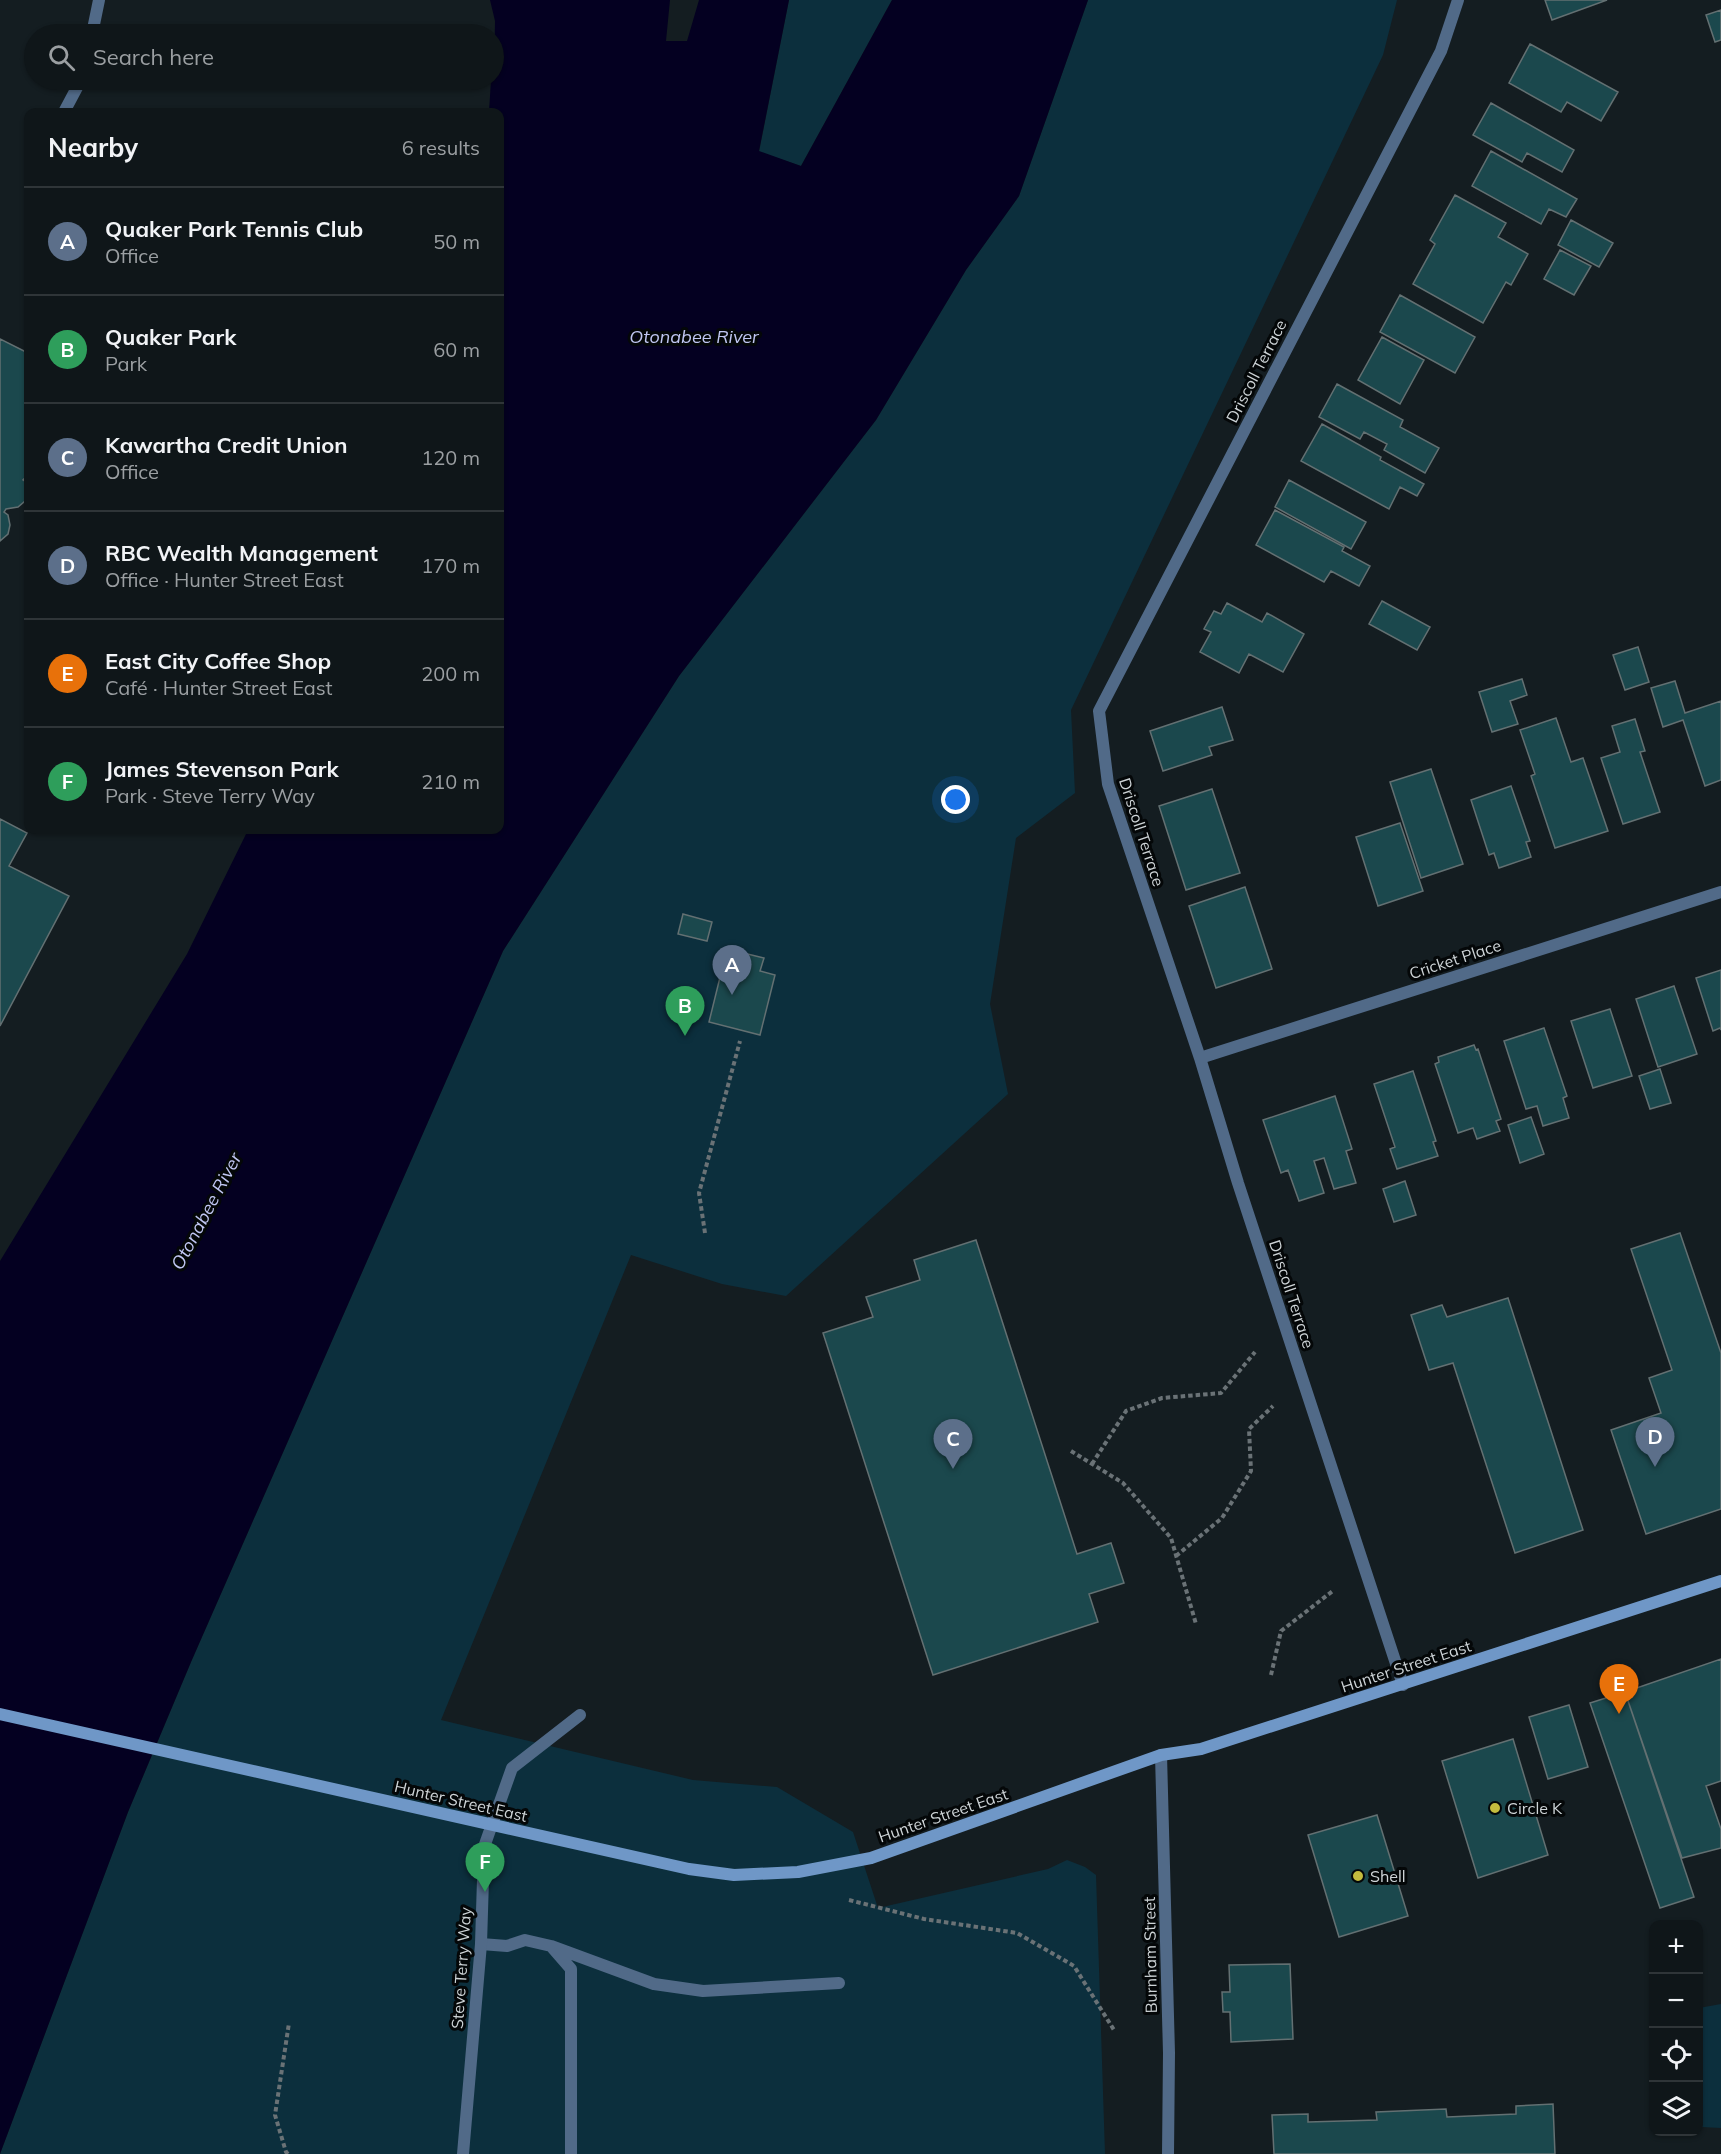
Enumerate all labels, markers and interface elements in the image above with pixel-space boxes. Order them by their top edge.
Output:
search box [24,24,504,90]
icon: search [45,41,78,74]
text: Search here [93,43,214,71]
text: Nearby [48,131,138,164]
text: 6 results [402,135,480,160]
text: Quaker Park Tennis Club [105,215,363,243]
text: A [60,229,75,254]
text: 50 m [433,229,480,254]
text: Office [105,243,159,268]
street label: Driscoll Terrace [1221,316,1291,426]
text: Quaker Park [105,323,236,351]
water label: Otonabee River [629,325,760,348]
text: B [61,337,74,362]
text: 60 m [433,337,480,362]
text: Park [105,351,147,376]
text: Kawartha Credit Union [105,431,348,459]
text: C [61,445,74,470]
text: 120 m [421,445,480,470]
text: Office [105,459,159,484]
text: RBC Wealth Management [105,539,378,567]
text: D [60,553,75,578]
text: 170 m [421,553,480,578]
text: Office · Hunter Street East [105,567,344,592]
text: East City Coffee Shop [105,647,331,675]
text: E [62,661,73,686]
text: 200 m [421,661,480,686]
text: Café · Hunter Street East [105,675,333,700]
text: James Stevenson Park [105,755,339,783]
text: F [62,769,73,794]
text: 210 m [421,769,480,794]
street label: Driscoll Terrace [1115,775,1169,889]
text: Park · Steve Terry Way [105,783,315,808]
your location [941,785,970,814]
street label: Cricket Place [1407,935,1503,983]
pin: A [712,946,752,995]
pin: B [666,986,704,1036]
water label: Otonabee River [165,1147,247,1273]
street label: Driscoll Terrace [1265,1237,1319,1351]
pin: D [1636,1418,1674,1467]
pin: C [934,1420,972,1469]
street label: Hunter Street East [1338,1635,1474,1696]
pin: E [1600,1664,1638,1714]
street label: Hunter Street East [393,1776,530,1826]
street label: Hunter Street East [876,1783,1011,1847]
place label: Circle K [1507,1798,1563,1818]
marker: Circle K [1488,1801,1502,1815]
pin: F [466,1842,504,1892]
place label: Shell [1370,1866,1406,1886]
marker: Shell [1351,1869,1365,1883]
street label: Burnham Street [1139,1896,1161,2014]
street label: Steve Terry Way [447,1906,475,2030]
map controls [1649,1920,1703,2136]
button: + [1649,1920,1703,1974]
button: − [1649,1974,1703,2028]
button: locate [1649,2028,1703,2082]
button: layers [1649,2082,1703,2136]

